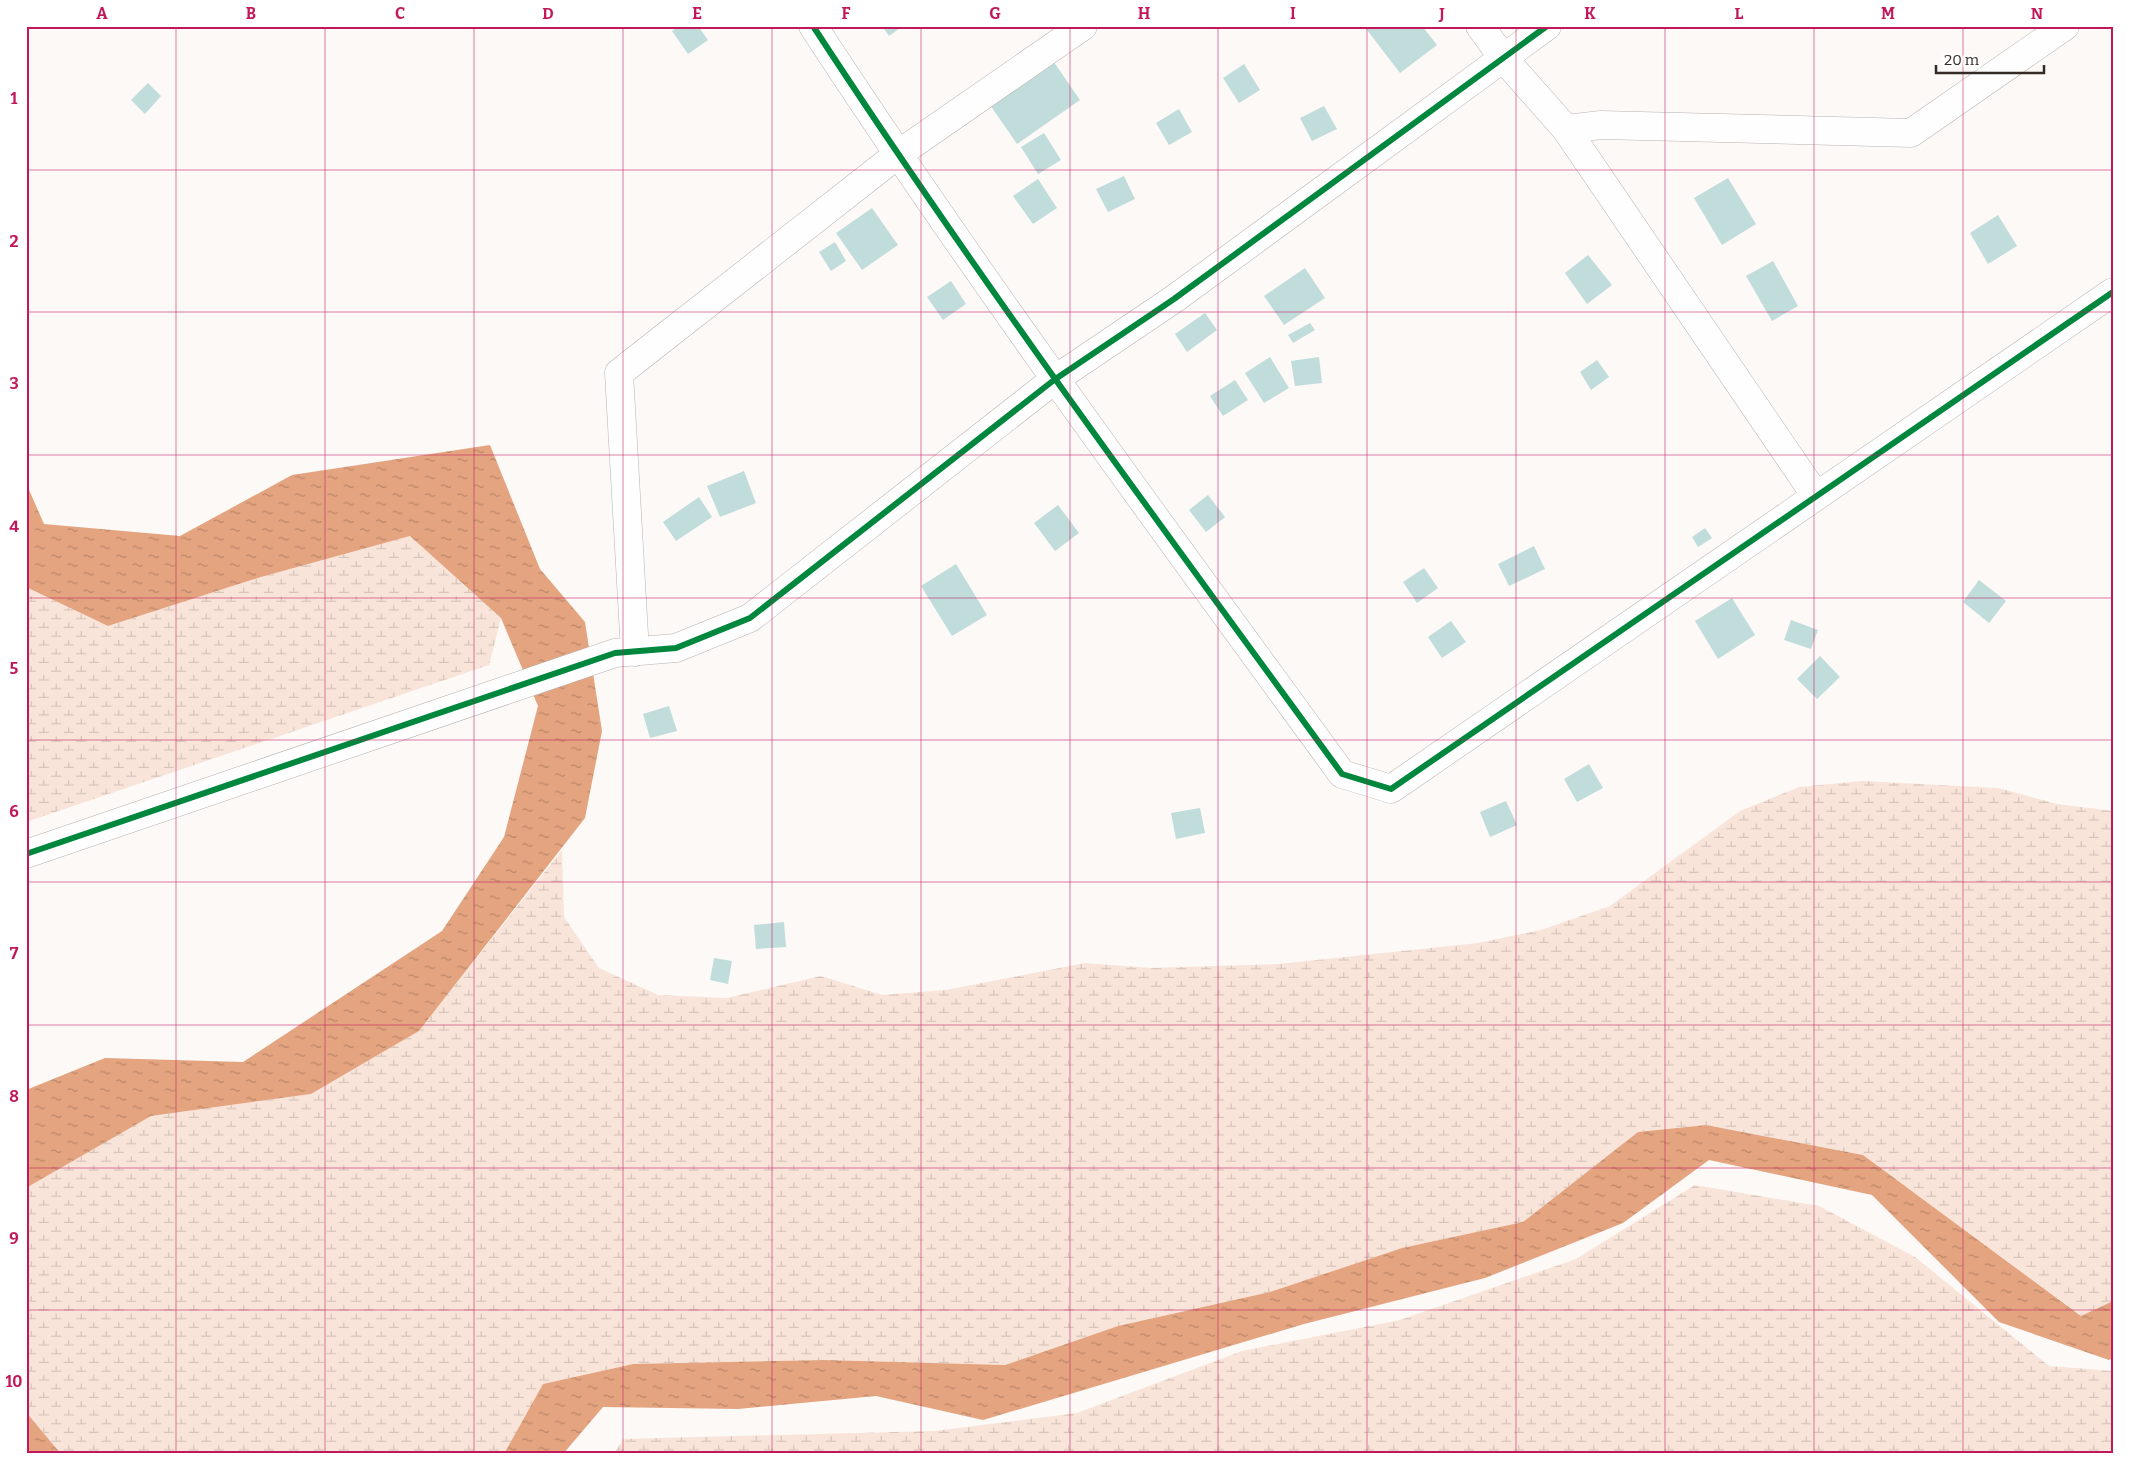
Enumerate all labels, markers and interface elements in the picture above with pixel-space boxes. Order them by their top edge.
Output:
text: A [96,4,108,23]
text: B [246,4,256,23]
text: C [395,4,405,23]
text: D [542,4,554,23]
text: E [692,4,702,23]
text: F [842,4,851,23]
text: G [989,4,1001,23]
text: H [1138,4,1151,23]
text: I [1290,4,1296,23]
text: J [1438,4,1445,23]
text: K [1584,4,1596,23]
text: L [1735,4,1744,23]
text: M [1881,4,1895,23]
text: N [2031,4,2043,23]
scale bar [1936,42,2044,74]
text: 20 m [1944,51,1980,69]
text: 1 [11,89,18,108]
text: 2 [9,232,19,251]
text: 3 [9,374,19,393]
text: 4 [9,517,19,536]
text: 5 [10,659,19,678]
text: 6 [9,802,19,821]
text: 7 [10,944,19,963]
text: 8 [9,1087,19,1106]
text: 9 [9,1229,19,1248]
text: 10 [5,1372,23,1391]

